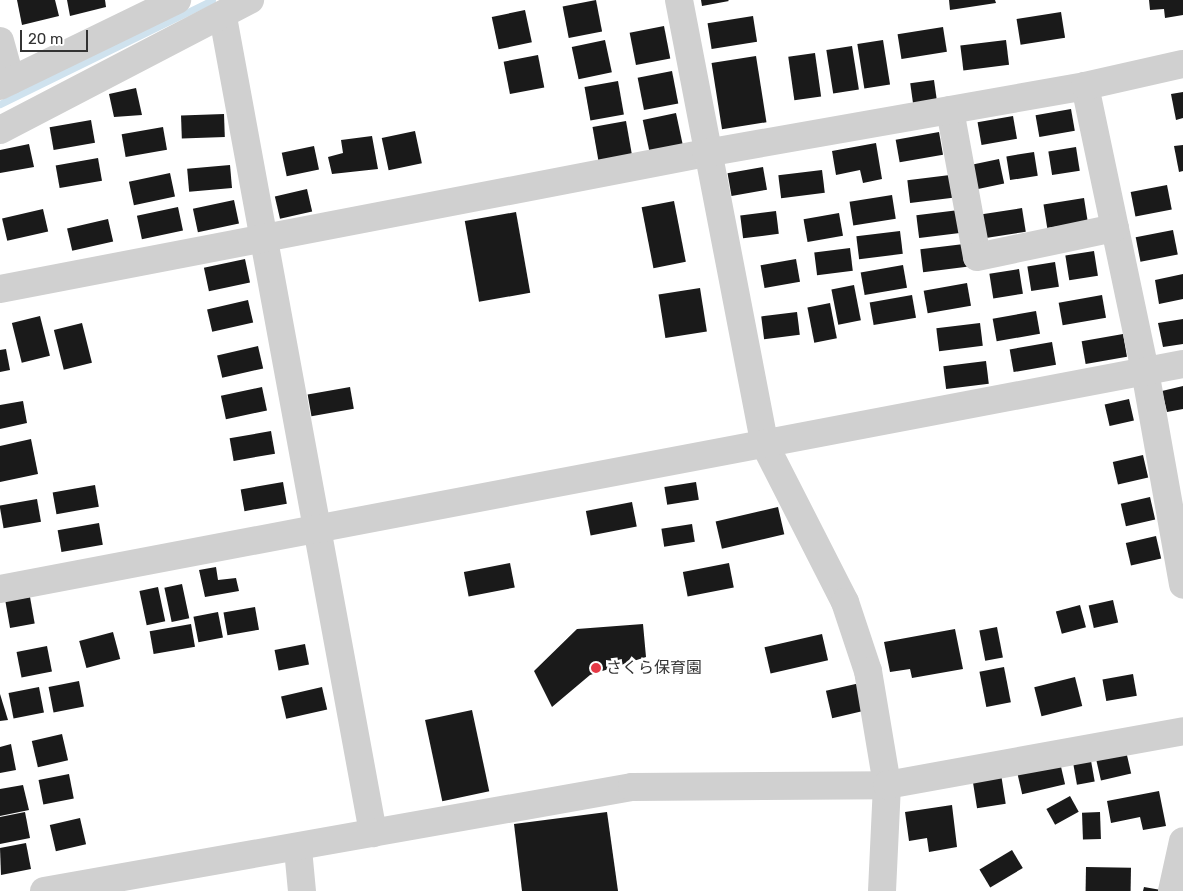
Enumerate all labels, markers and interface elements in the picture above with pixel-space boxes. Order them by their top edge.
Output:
scale bar [22,20,90,52]
text: 20 m [28,30,63,48]
place label: さくら保育園 [606,658,702,678]
marker: さくら保育園 [590,662,602,674]

